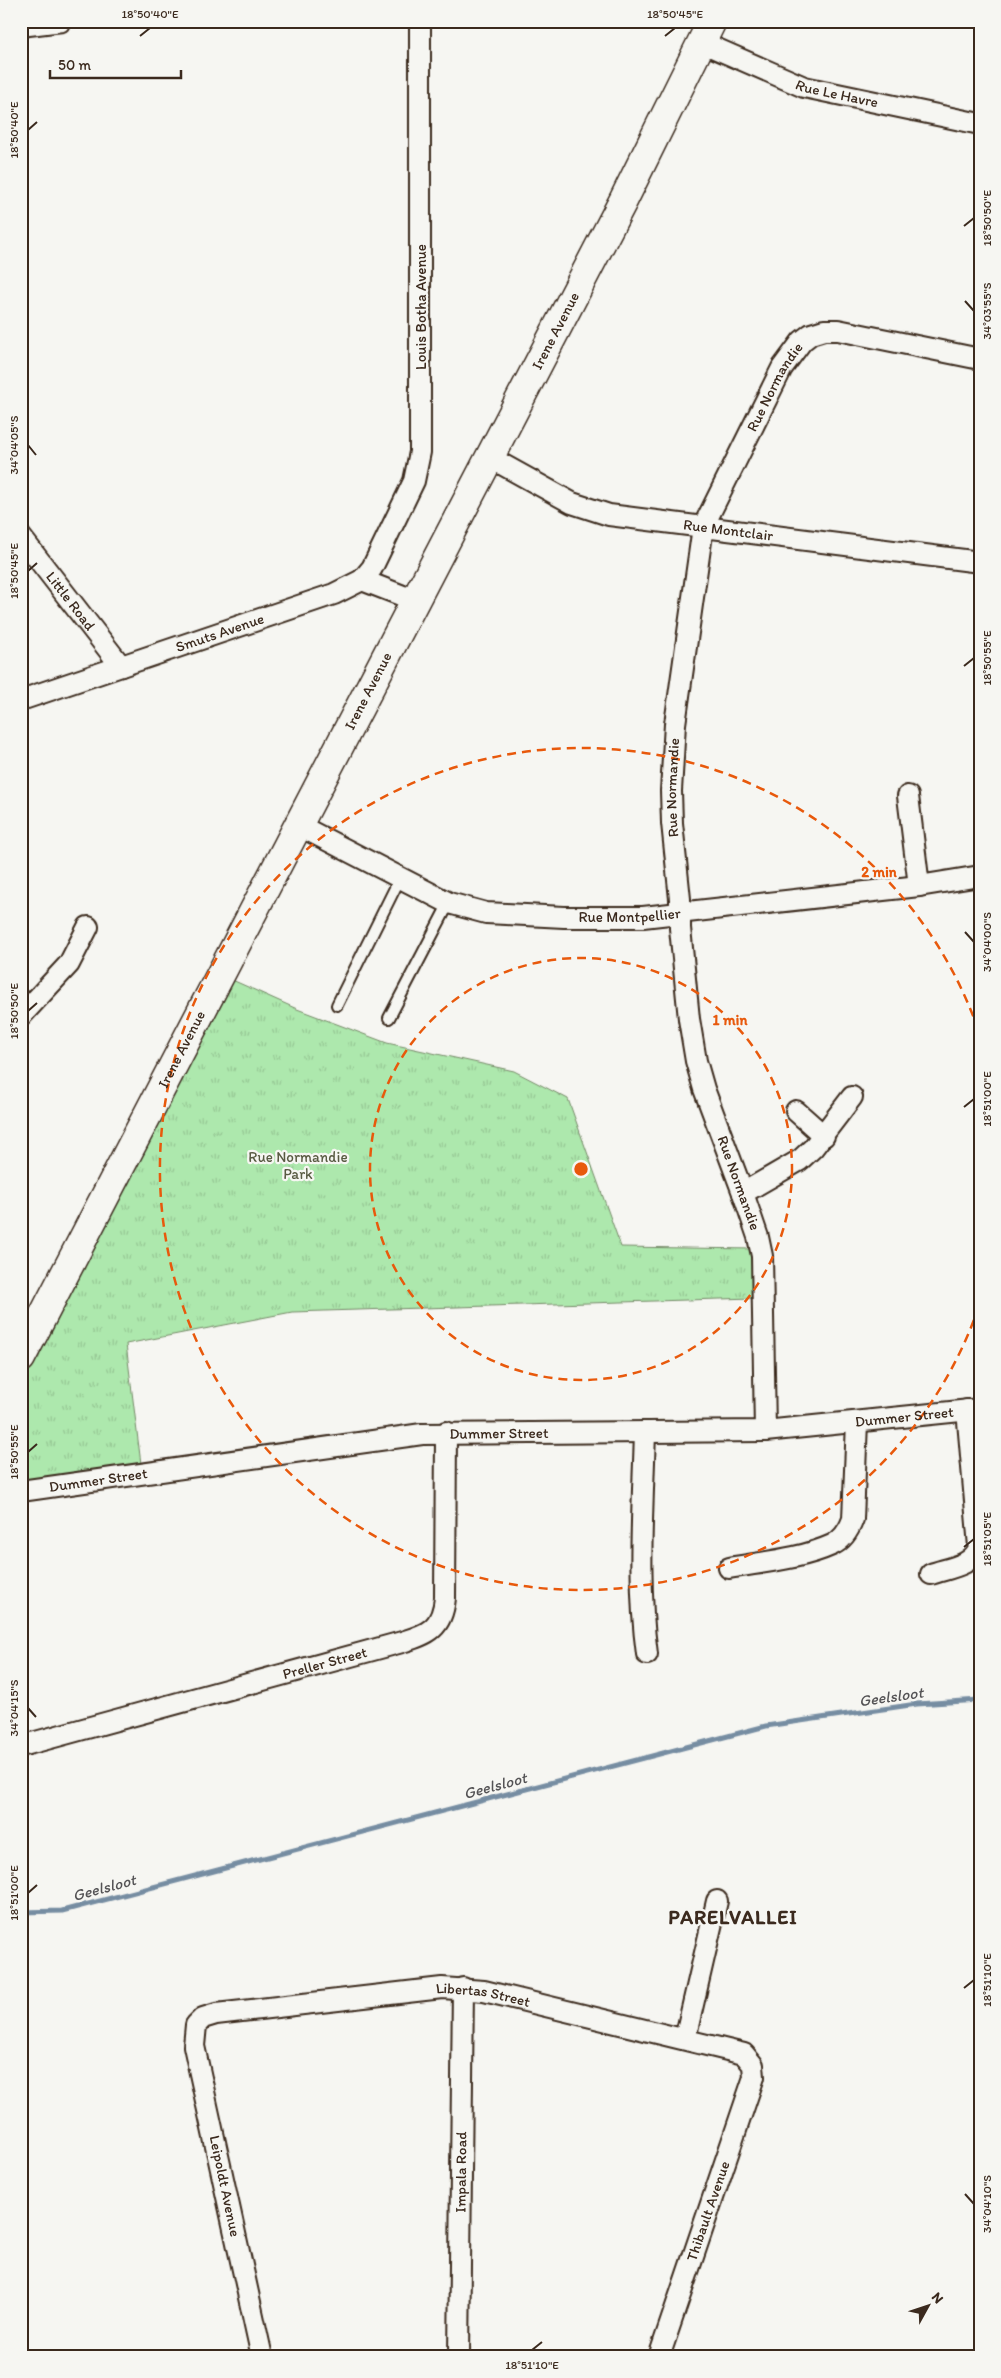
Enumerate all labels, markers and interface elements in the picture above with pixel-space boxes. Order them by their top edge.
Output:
text: 18°50'40"E [121,7,179,21]
text: 18°50'45"E [647,7,703,21]
scale bar [50,48,181,80]
text: 50 m [58,56,91,74]
street label: Rue Le Havre [793,75,880,111]
text: 18°50'40"E [7,101,21,159]
text: 18°50'50"E [980,189,994,246]
street label: Louis Botha Avenue [412,244,430,370]
text: 34°03'55"S [980,282,994,340]
street label: Irene Avenue [528,289,583,373]
street label: Rue Normandie [743,339,807,435]
text: 34°04'05"S [7,415,21,474]
street label: Rue Montclair [682,516,775,545]
text: 18°50'45"E [7,543,21,599]
street label: Little Road [42,568,99,634]
street label: Smuts Avenue [173,609,266,656]
text: 18°50'55"E [980,630,994,686]
street label: Irene Avenue [341,649,396,733]
street label: Rue Normandie [662,737,683,838]
text: 2 min [861,863,898,881]
street label: Rue Montpellier [578,904,682,926]
text: 34°04'00"S [980,912,994,972]
text: 18°50'50"E [7,982,21,1039]
street label: Irene Avenue [154,1007,209,1091]
text: 1 min [713,1011,748,1029]
text: 18°51'00"E [980,1071,994,1127]
street label: Rue Normandie [714,1133,764,1233]
park label: Rue Normandie Park [248,1148,348,1183]
centre of rings [572,1160,590,1178]
street label: Dummer Street [854,1403,955,1431]
text: 18°50'55"E [7,1424,21,1480]
street label: Dummer Street [449,1424,549,1443]
street label: Dummer Street [48,1464,149,1496]
text: 18°51'05"E [980,1511,994,1566]
street label: Preller Street [281,1643,369,1683]
text: 34°04'15"S [7,1679,21,1737]
water label: Geelsloot [858,1682,926,1710]
water label: Geelsloot [461,1767,531,1803]
text: 18°51'00"E [7,1865,21,1921]
water label: Geelsloot [70,1869,140,1905]
district label: PARELVALLEI [668,1905,798,1929]
text: 18°51'10"E [980,1953,994,2007]
street label: Libertas Street [435,1979,532,2011]
street label: Impala Road [452,2131,470,2213]
street label: Leipoldt Avenue [205,2134,245,2238]
street label: Thibault Avenue [682,2159,734,2263]
text: 34°04'10"S [980,2175,994,2233]
north arrow [904,2280,954,2330]
text: N [928,2289,947,2307]
text: 18°51'10"E [505,2358,559,2372]

